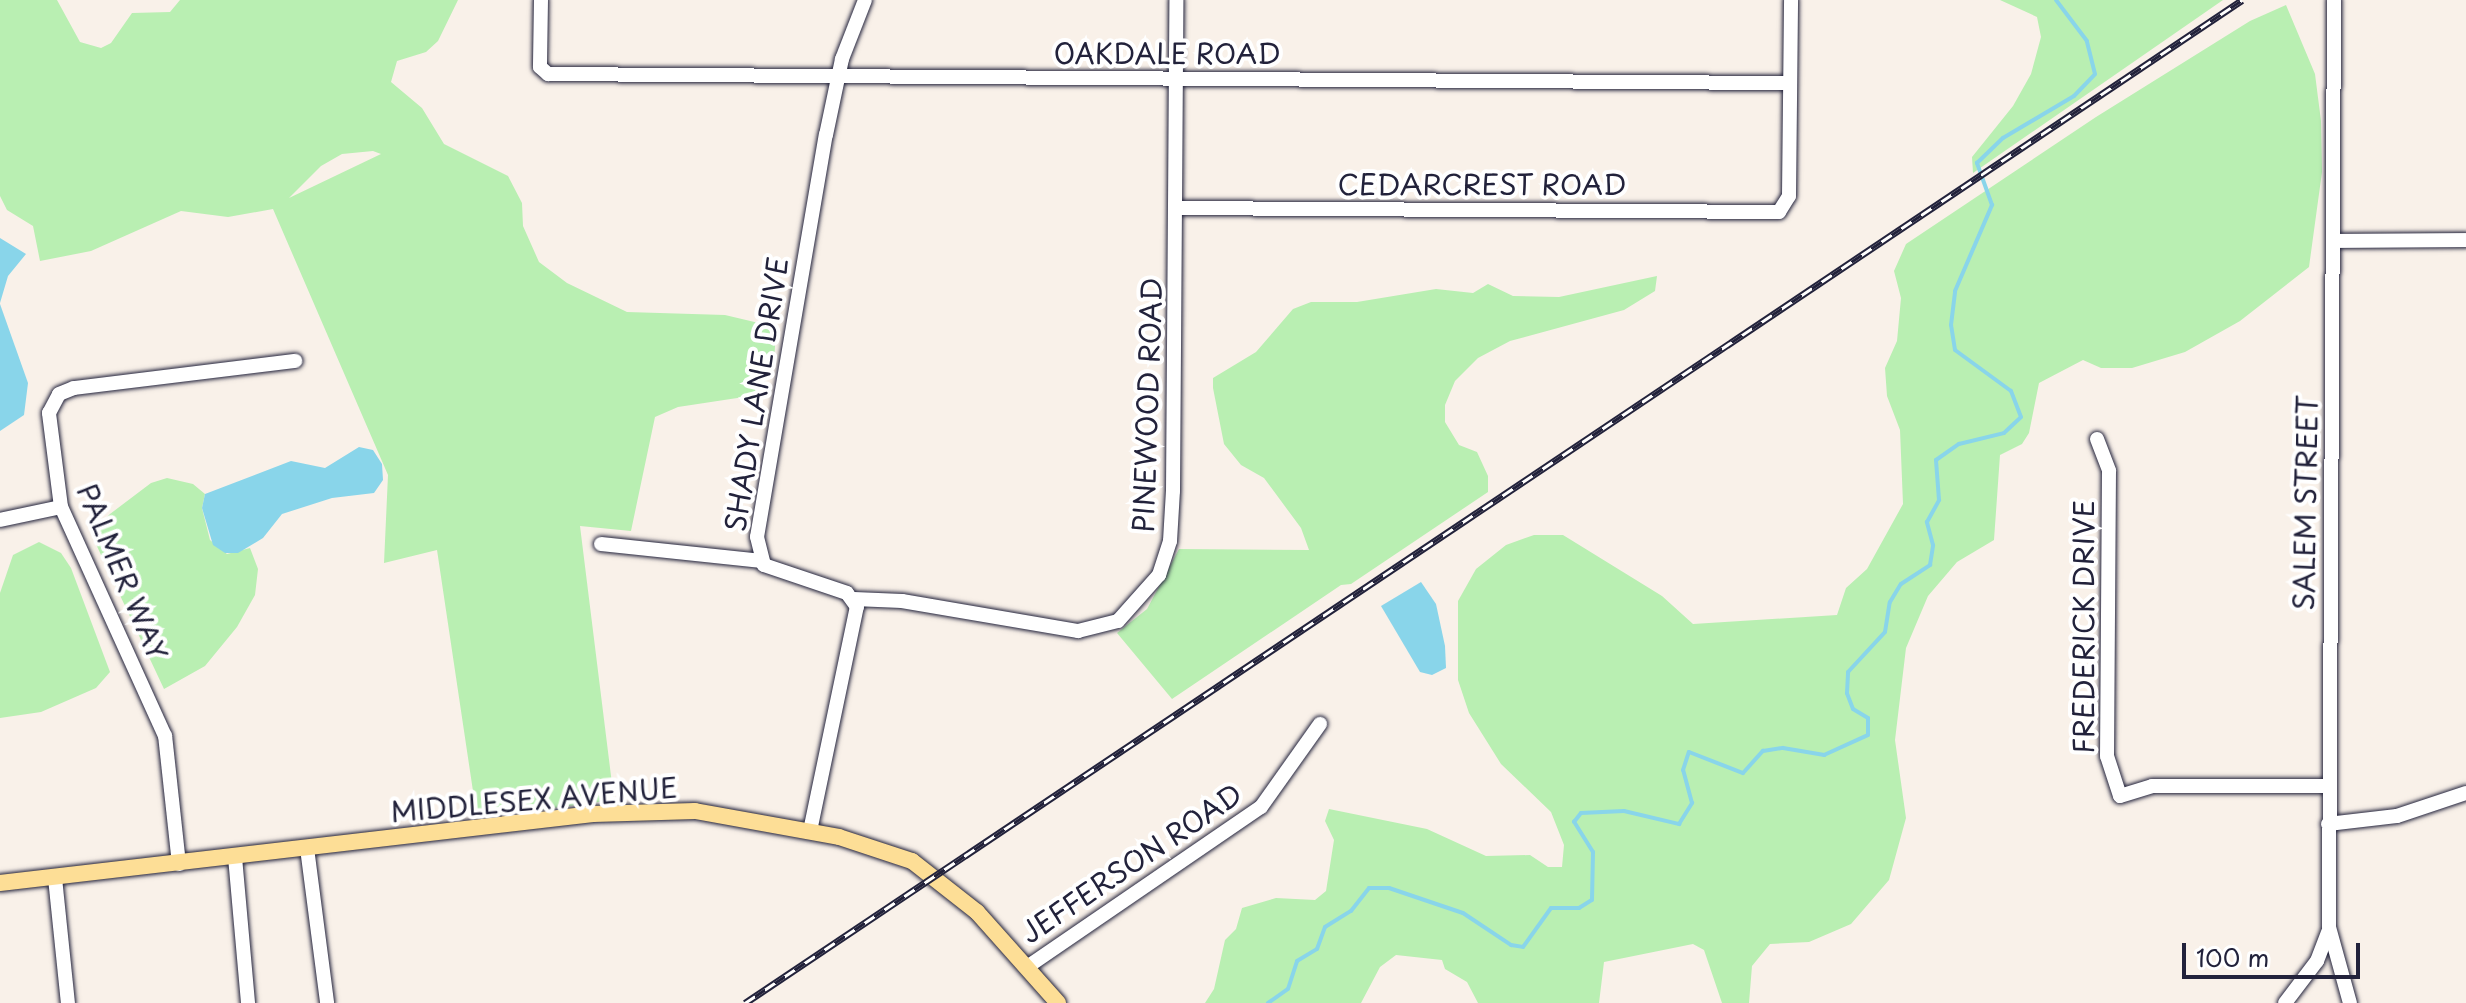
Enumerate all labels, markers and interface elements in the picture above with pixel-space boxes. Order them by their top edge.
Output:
street label: OAKDALE ROAD [1052,36,1282,70]
street label: CEDARCREST ROAD [1336,167,1628,201]
street label: SHADY LANE DRIVE [717,253,795,535]
street label: PINEWOOD ROAD [1126,276,1168,534]
street label: SALEM STREET [2286,393,2324,613]
street label: PALMER WAY [70,477,176,667]
street label: FREDERICK DRIVE [2066,499,2100,755]
street label: MIDDLESEX AVENUE [389,770,679,828]
street label: JEFFERSON ROAD [1014,776,1248,950]
scale bar [2186,927,2364,977]
text: 100 m [2196,939,2269,975]

